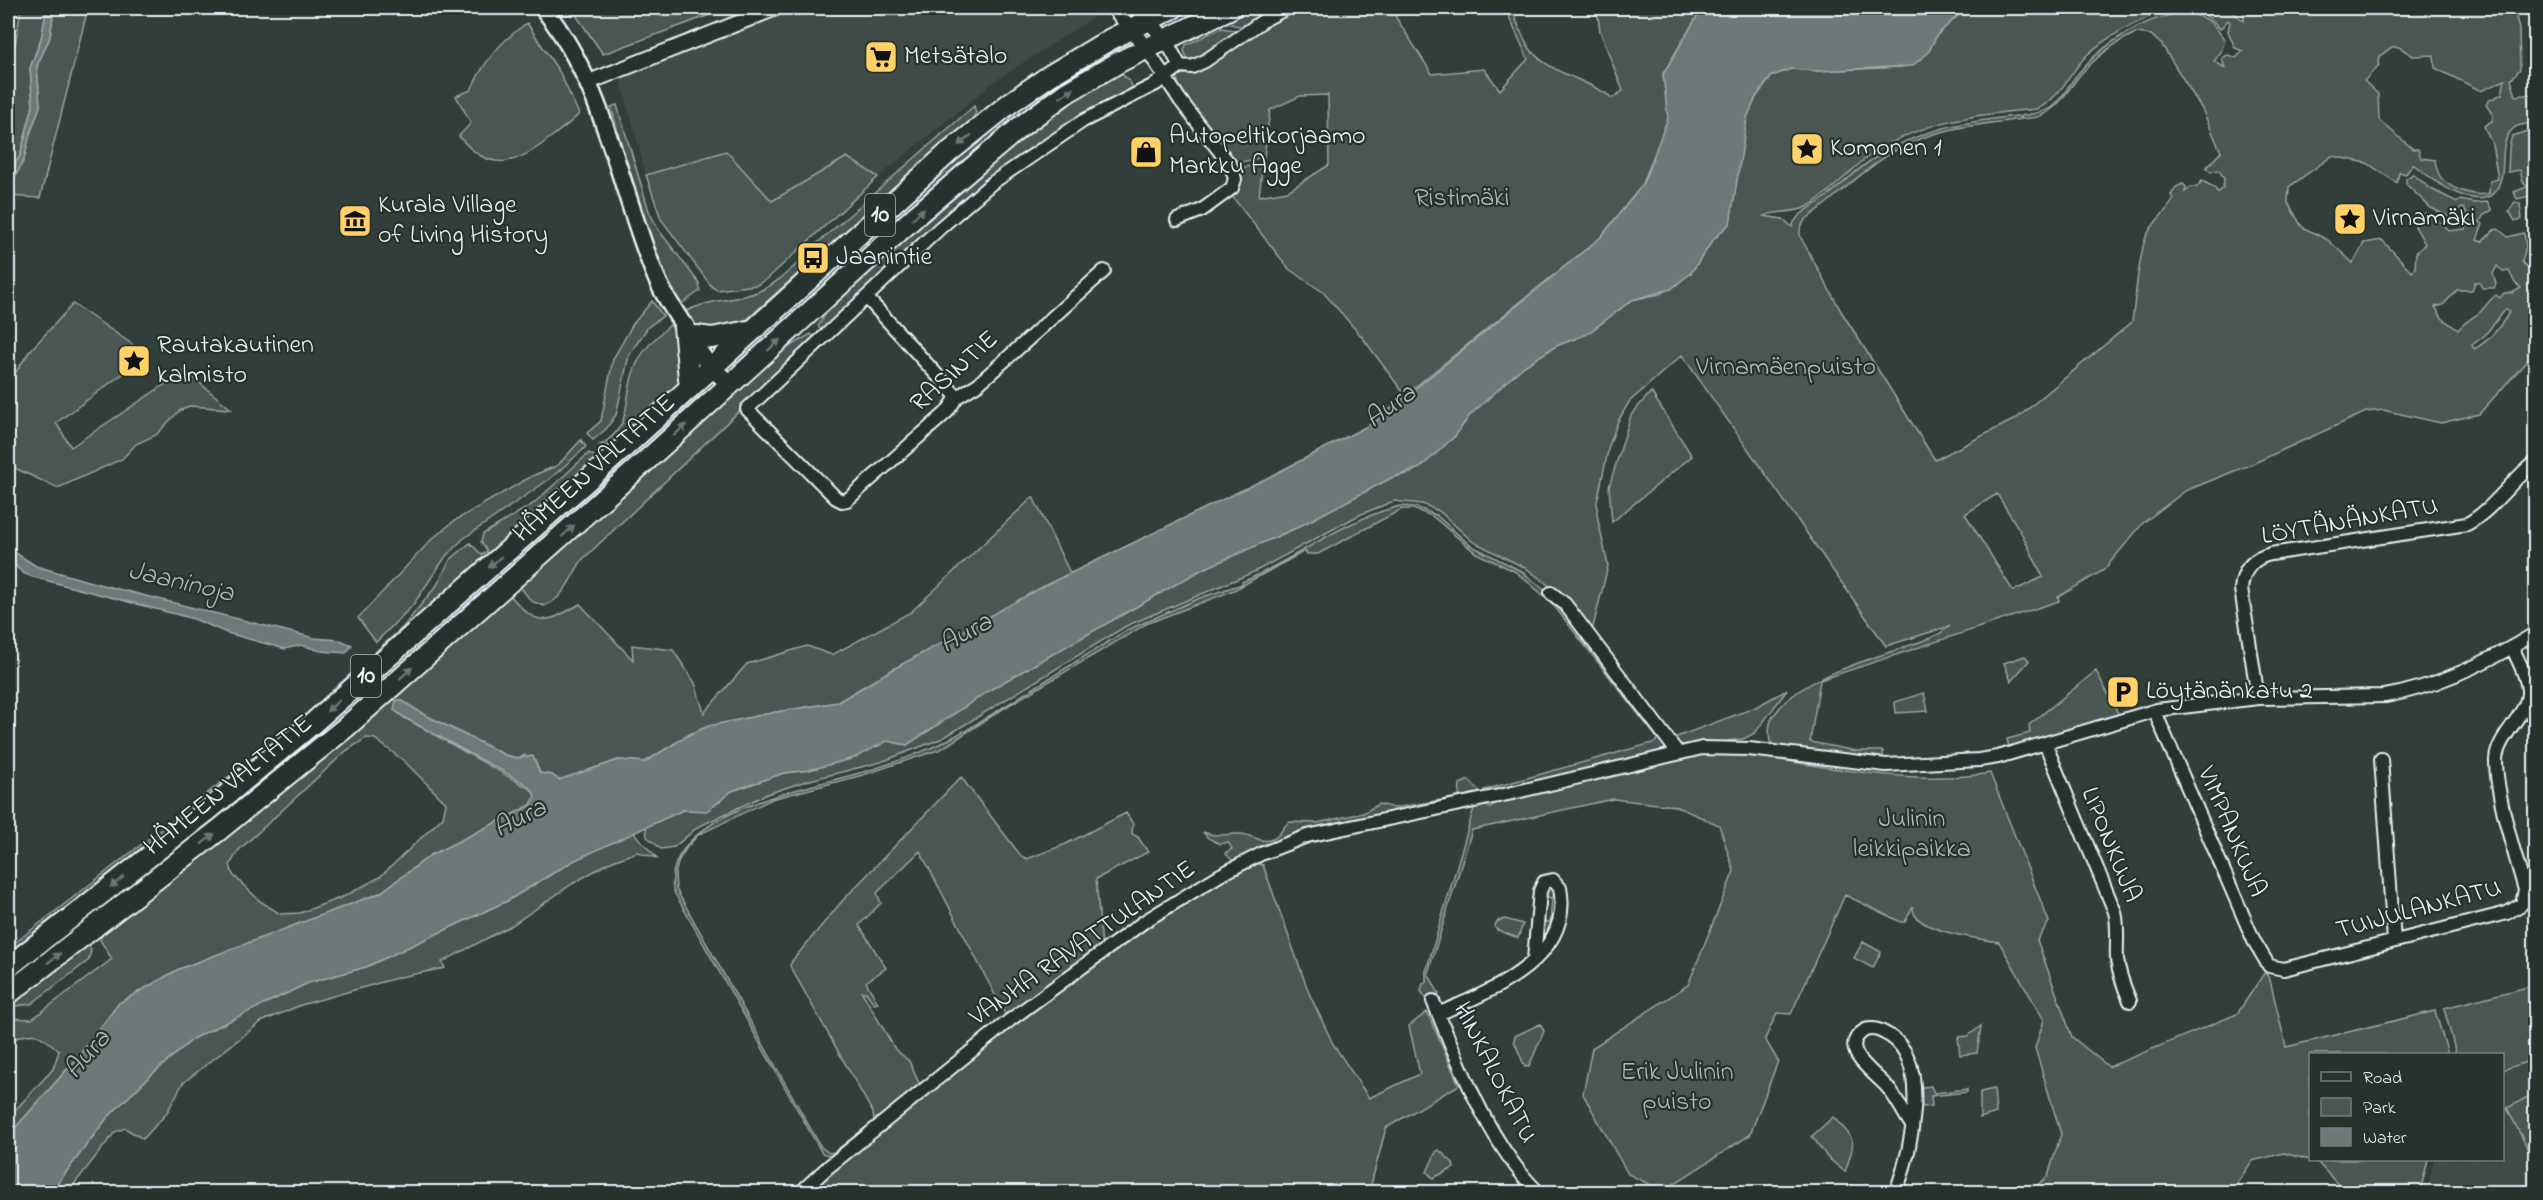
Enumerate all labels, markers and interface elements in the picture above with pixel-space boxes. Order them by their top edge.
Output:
place label: Metsätalo [904,38,1007,76]
supermarket icon: Metsätalo [863,39,899,75]
one-way arrow [1059,88,1075,99]
place label: Autopeltikorjaamo Markku Agge [1169,118,1366,186]
place label: Komonen 1 [1830,130,1942,168]
place icon: Komonen 1 [1789,131,1825,167]
one-way arrow [957,133,973,146]
shop icon: Autopeltikorjaamo Markku Agge [1128,134,1164,170]
park label: Ristimäki [1414,180,1510,218]
place label: Kurala Village of Living History [378,187,548,255]
road number: 10 [865,194,895,236]
place label: Virnamäki [2372,200,2476,238]
place icon: Virnamäki [2332,201,2368,237]
museum icon: Kurala Village of Living History [337,203,373,239]
one-way arrow [910,208,925,221]
place label: Jaanintie [836,239,933,277]
bus stop icon: Jaanintie [795,240,831,276]
street label: RASINTIE [902,322,1008,422]
place label: Rautakautinen kalmisto [157,327,314,395]
one-way arrow [766,339,781,352]
place icon: Rautakautinen kalmisto [116,343,152,379]
park label: Virnamäenpuisto [1695,349,1876,387]
water label: Aura [1357,375,1425,439]
street label: HÄMEEN VALTATIE [505,385,685,553]
one-way arrow [672,424,687,437]
street label: LÖYTÄNÄNKATU [2259,488,2441,556]
one-way arrow [560,525,575,538]
water label: Jaaninoja [124,552,238,614]
one-way arrow [488,555,503,568]
water label: Aura [933,603,1000,664]
road number: 10 [351,655,381,697]
one-way arrow [398,667,413,680]
place label: Löytänänkatu 2 [2146,673,2313,711]
parking icon: Löytänänkatu 2 [2105,674,2141,710]
one-way arrow [326,699,341,713]
street label: HÄMEEN VALTATIE [136,706,322,866]
street label: VIMPANKUJA [2186,760,2276,903]
street label: LIPONKUJA [2070,782,2150,908]
water label: Aura [487,789,554,849]
park label: Julinin leikkipaikka [1853,801,1971,869]
one-way arrow [200,832,216,845]
street label: VANHA RAVATTULANTIE [961,852,1204,1037]
street label: TUIJULANKATU [2332,870,2506,950]
one-way arrow [109,875,125,888]
one-way arrow [46,952,62,965]
street label: HINKALOKATU [1442,996,1546,1150]
water label: Aura [55,1021,121,1089]
legend [2309,1053,2504,1161]
park label: Erik Julinin puisto [1620,1054,1734,1122]
text: Road [2363,1066,2402,1092]
text: Park [2363,1096,2396,1122]
text: Water [2363,1126,2407,1152]

